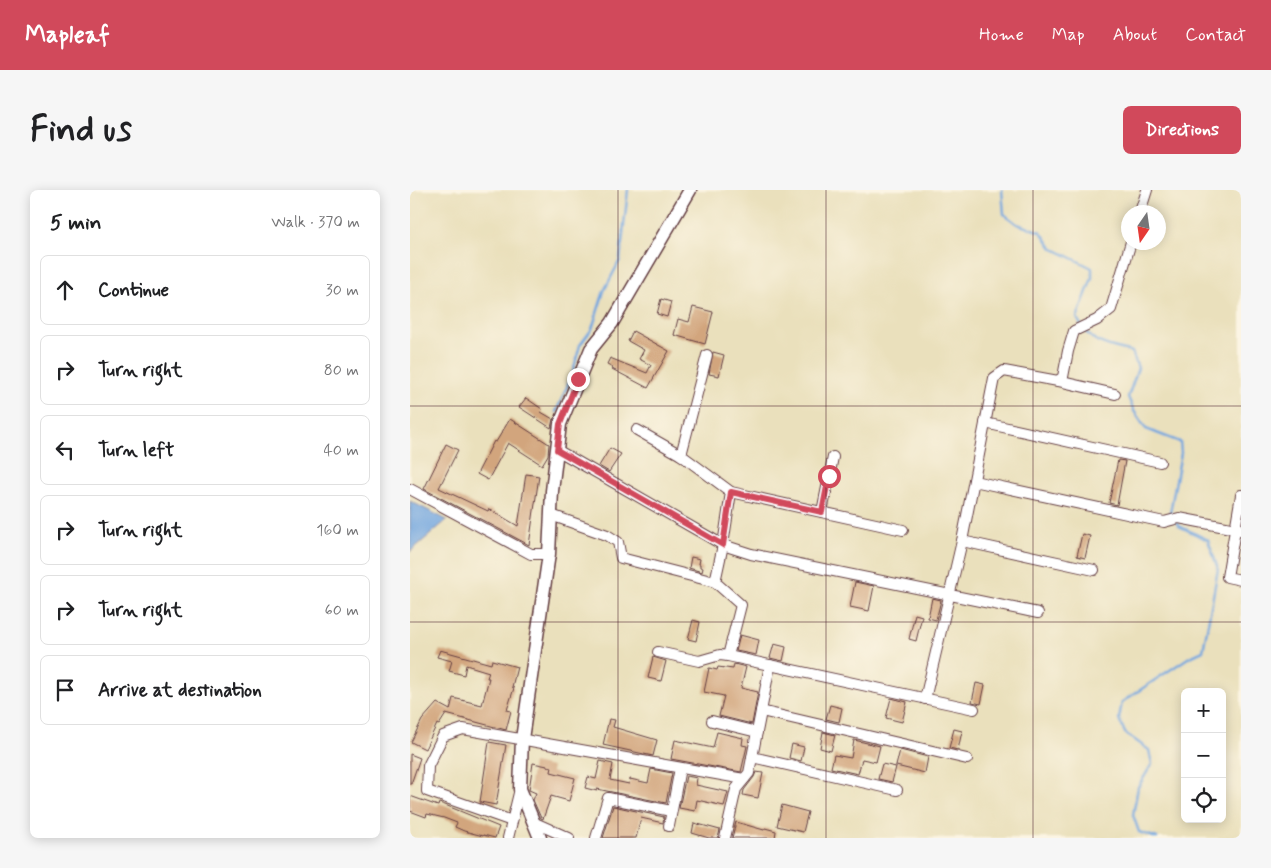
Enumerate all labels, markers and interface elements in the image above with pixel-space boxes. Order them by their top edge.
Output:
text: Mapleaf [25,20,110,51]
text: Home [979,23,1024,47]
text: Map [1052,23,1085,47]
text: About [1113,23,1157,47]
text: Contact [1185,23,1246,47]
button: Directions [1123,106,1241,154]
text: Find us [30,107,132,153]
north arrow [1121,205,1166,250]
text: 5 min [50,209,102,237]
text: Walk · 370 m [271,212,360,233]
icon: ahead [51,276,79,304]
text: Continue [98,278,169,303]
text: 30 m [326,280,359,301]
icon: right [51,356,79,384]
text: Turn right [98,358,182,383]
text: 80 m [324,360,359,381]
route end [567,368,590,391]
icon: left [51,436,79,464]
text: Turn left [98,438,174,463]
text: 40 m [323,440,359,461]
route start [818,465,841,488]
icon: right [51,516,79,544]
text: Turn right [98,518,182,543]
text: 160 m [316,520,359,541]
icon: right [51,596,79,624]
text: Turn right [98,598,182,623]
text: 60 m [325,600,359,621]
icon: arrive [51,676,79,704]
text: Arrive at destination [98,678,262,703]
map controls [1181,688,1226,823]
button: + [1181,688,1226,733]
button: − [1181,733,1226,778]
button: locate [1181,778,1226,823]

